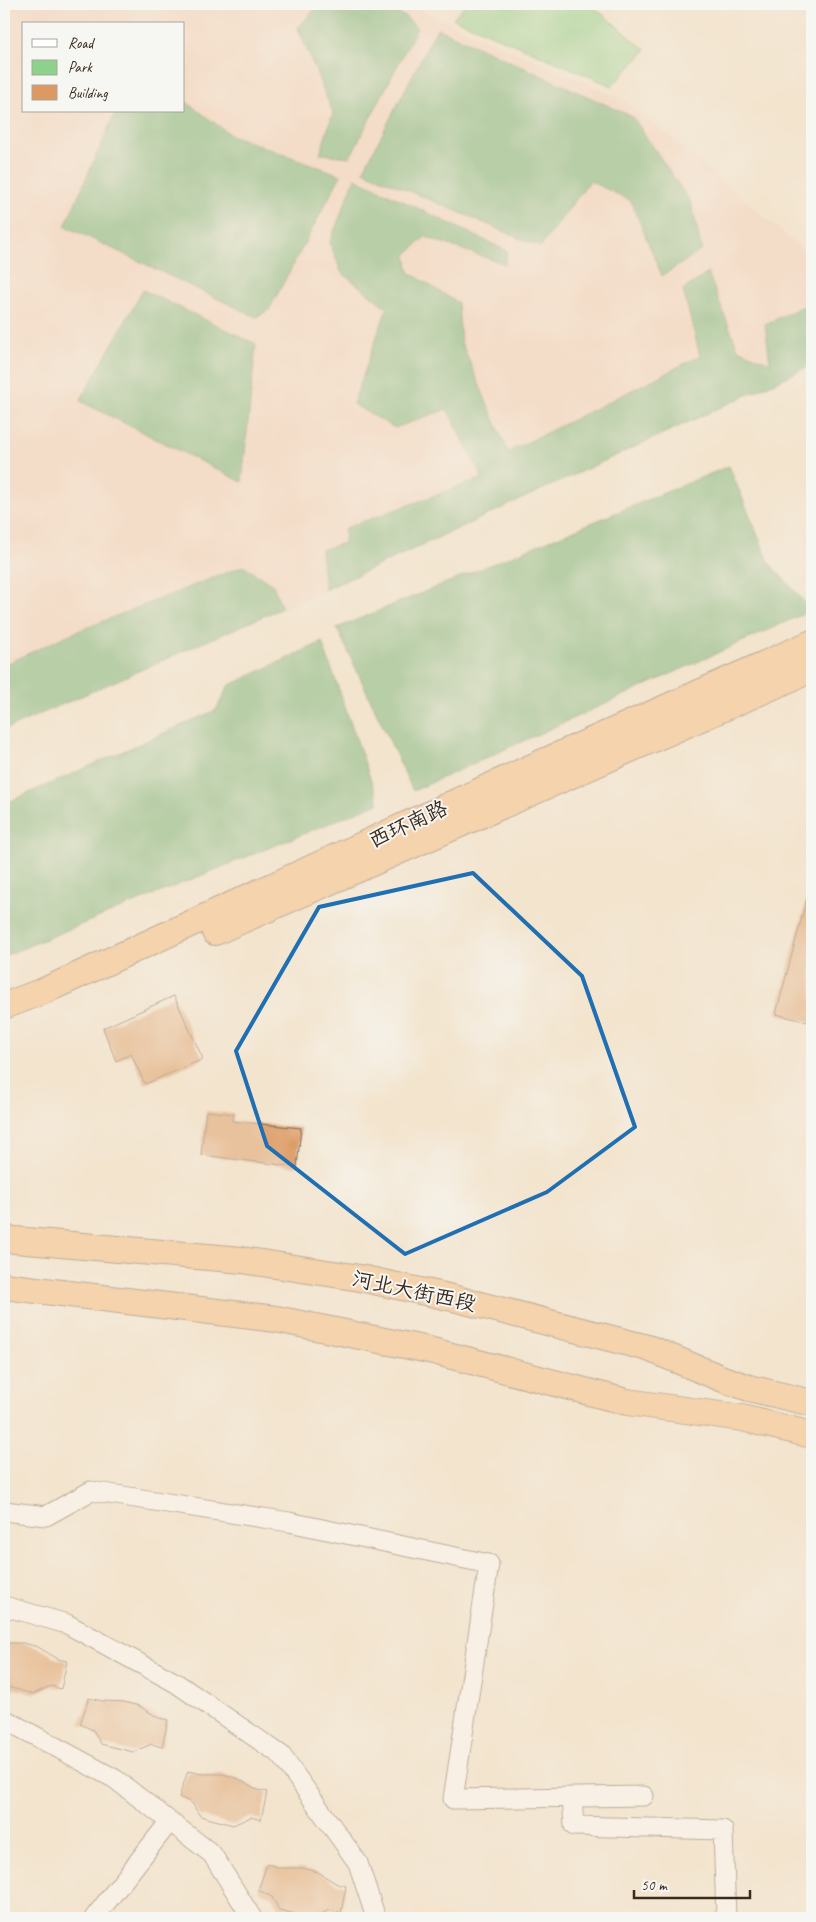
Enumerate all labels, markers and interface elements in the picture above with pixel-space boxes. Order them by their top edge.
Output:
legend [22,22,185,112]
text: Road [68,34,95,53]
text: Park [68,58,93,77]
text: Building [68,84,108,103]
street label: 西环南路 [364,794,452,854]
street label: 河北大街西段 [350,1265,478,1317]
scale bar [634,1867,750,1899]
text: 50 m [641,1876,668,1895]

